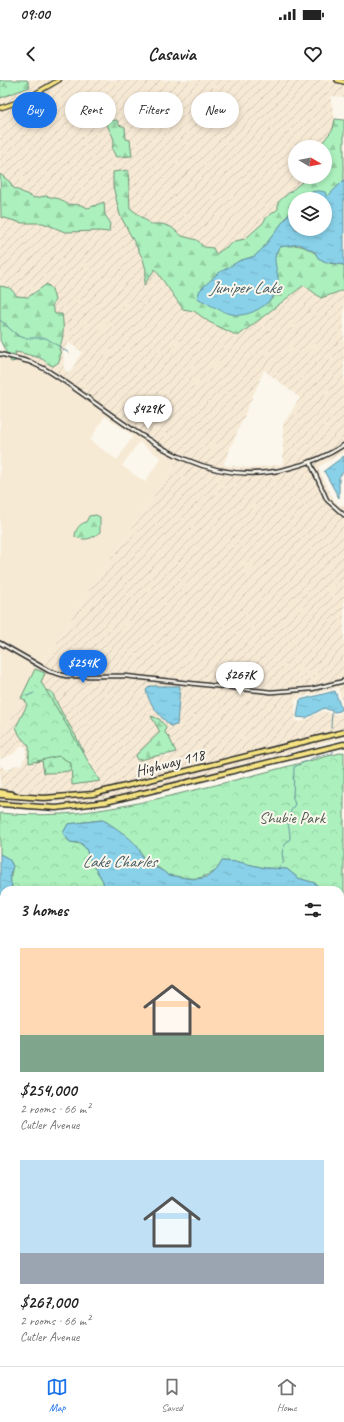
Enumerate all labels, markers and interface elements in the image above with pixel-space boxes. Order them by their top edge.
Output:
text: 09:00 [20,5,50,24]
icon: back [20,43,42,65]
text: Casavia [148,43,196,65]
icon: heart [302,43,324,65]
chip: Buy [12,92,57,128]
chip: Rent [65,92,116,128]
chip: Filters [124,92,183,128]
chip: New [191,92,239,128]
north arrow [288,140,332,184]
map controls [288,140,332,236]
button: layers [288,192,332,236]
water label: Juniper Lake [208,277,283,298]
pin: $429K [120,396,176,430]
text: $429K [133,401,163,417]
pin: $254K [55,650,111,684]
text: $254K [68,655,98,671]
pin: $267K [212,662,268,696]
text: $267K [225,667,255,683]
street label: Highway 118 [133,744,208,781]
park label: Shubie Park [259,808,326,828]
water label: Lake Charles [82,851,159,872]
icon: filters [302,899,324,921]
text: 3 homes [20,900,68,921]
icon: home [136,974,208,1046]
text: $254,000 [20,1080,77,1101]
text: 2 rooms · 66 m² [20,1101,90,1117]
text: Cutler Avenue [20,1117,79,1133]
icon: home [136,1186,208,1258]
text: $267,000 [20,1292,77,1313]
text: 2 rooms · 66 m² [20,1313,90,1329]
text: Cutler Avenue [20,1329,79,1345]
tab: Map [46,1376,68,1414]
tab: Saved [161,1376,183,1414]
tab: Home [276,1376,298,1414]

